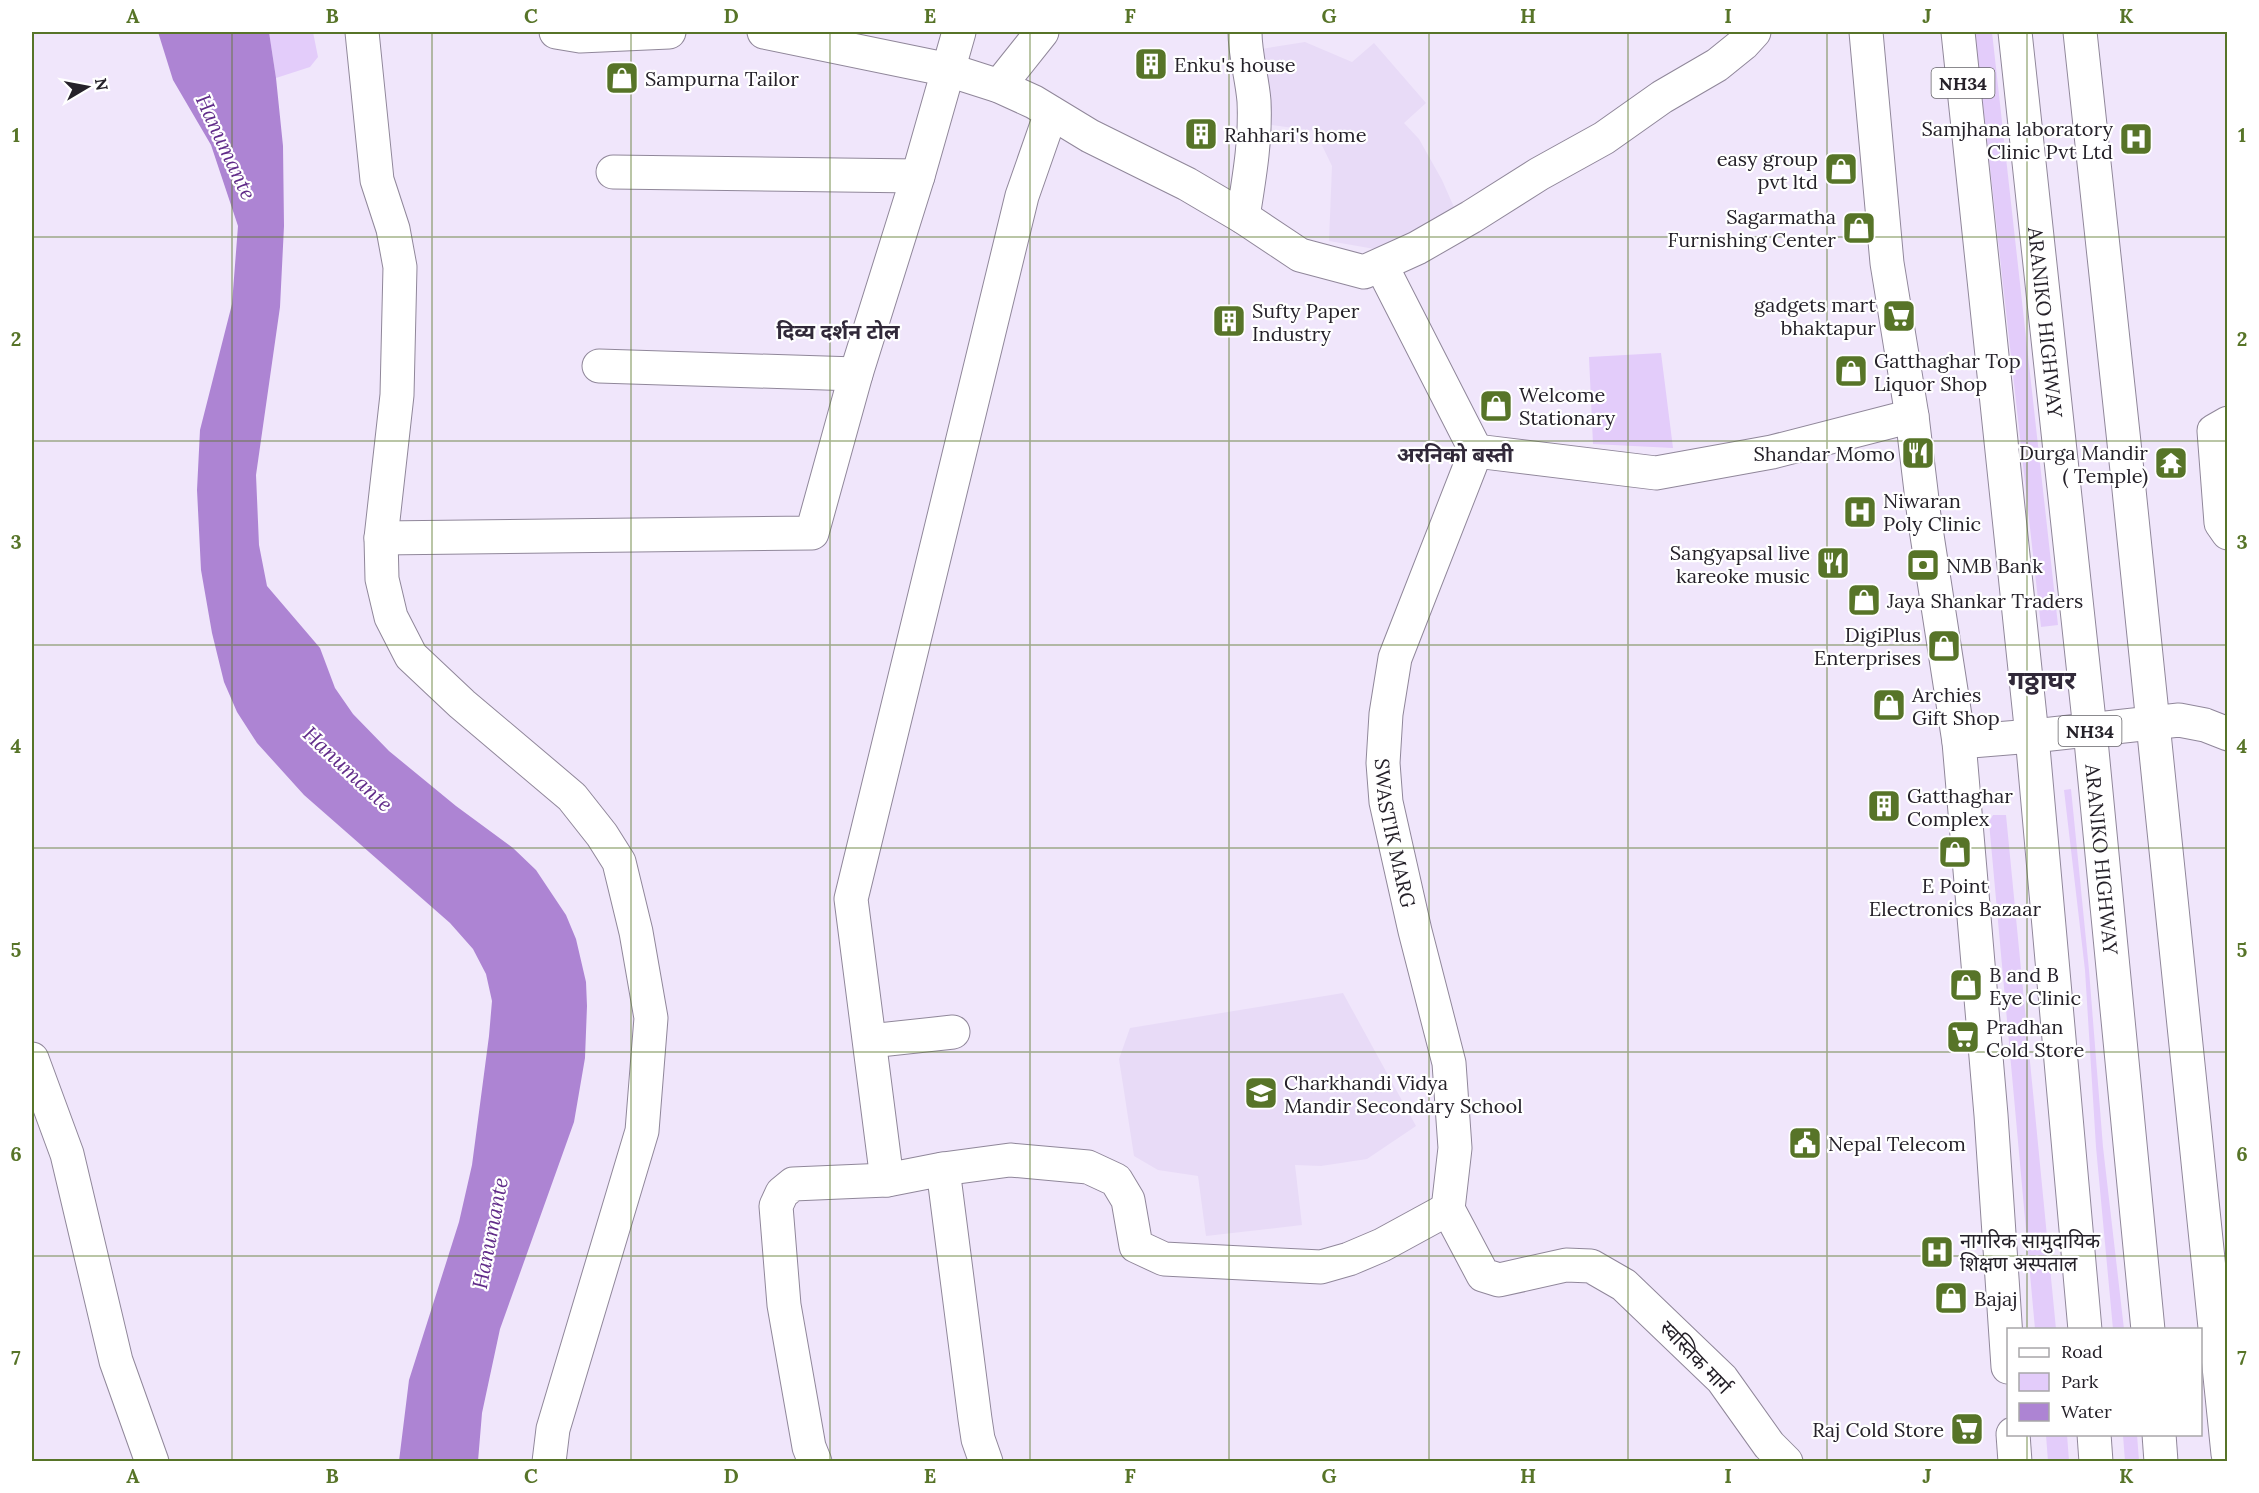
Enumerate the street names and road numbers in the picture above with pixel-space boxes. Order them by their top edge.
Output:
road number: NH34 [1932,68,1994,98]
street label: ARANIKO HIGHWAY [2023,225,2069,419]
road number: NH34 [2058,716,2122,746]
street label: SWASTIK MARG [1370,757,1422,910]
street label: ARANIKO HIGHWAY [2081,762,2124,956]
street label: स्वस्तिक मार्ग [1655,1315,1738,1400]

